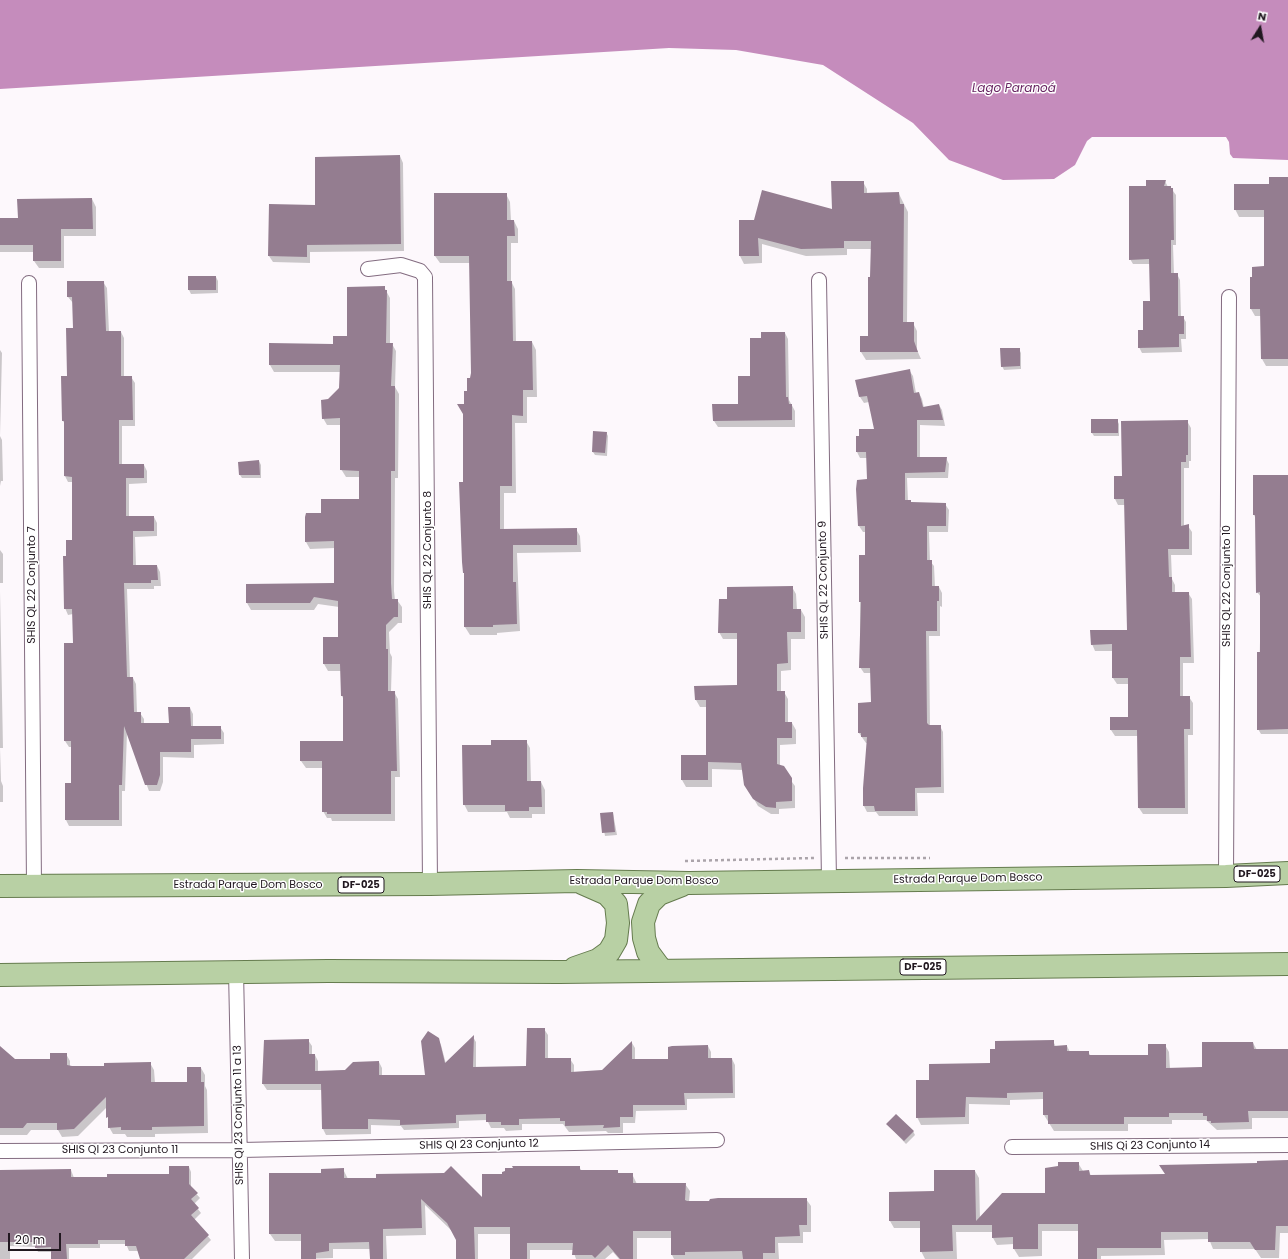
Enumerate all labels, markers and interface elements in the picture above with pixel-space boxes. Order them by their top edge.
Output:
north arrow [1240,8,1280,48]
text: N [1257,8,1268,25]
water label: Lago Paranoá [972,82,1056,96]
street label: SHIS QL 22 Conjunto 8 [421,491,435,609]
street label: SHIS QL 22 Conjunto 9 [816,521,832,639]
street label: SHIS QL 22 Conjunto 10 [1220,525,1234,647]
street label: SHIS QL 22 Conjunto 7 [25,526,39,644]
road number: DF-025 [1234,866,1280,882]
street label: Estrada Parque Dom Bosco [893,871,1043,887]
street label: Estrada Parque Dom Bosco [569,874,719,888]
road number: DF-025 [338,877,384,893]
street label: Estrada Parque Dom Bosco [173,878,323,892]
road number: DF-025 [900,959,946,975]
street label: SHIS QI 23 Conjunto 11 a 13 [231,1045,247,1185]
street label: SHIS QI 23 Conjunto 12 [419,1137,539,1153]
street label: SHIS Qi 23 Conjunto 14 [1090,1138,1210,1154]
street label: SHIS QI 23 Conjunto 11 [62,1143,178,1157]
scale bar [10,1225,63,1251]
text: 20 m [15,1231,45,1248]

